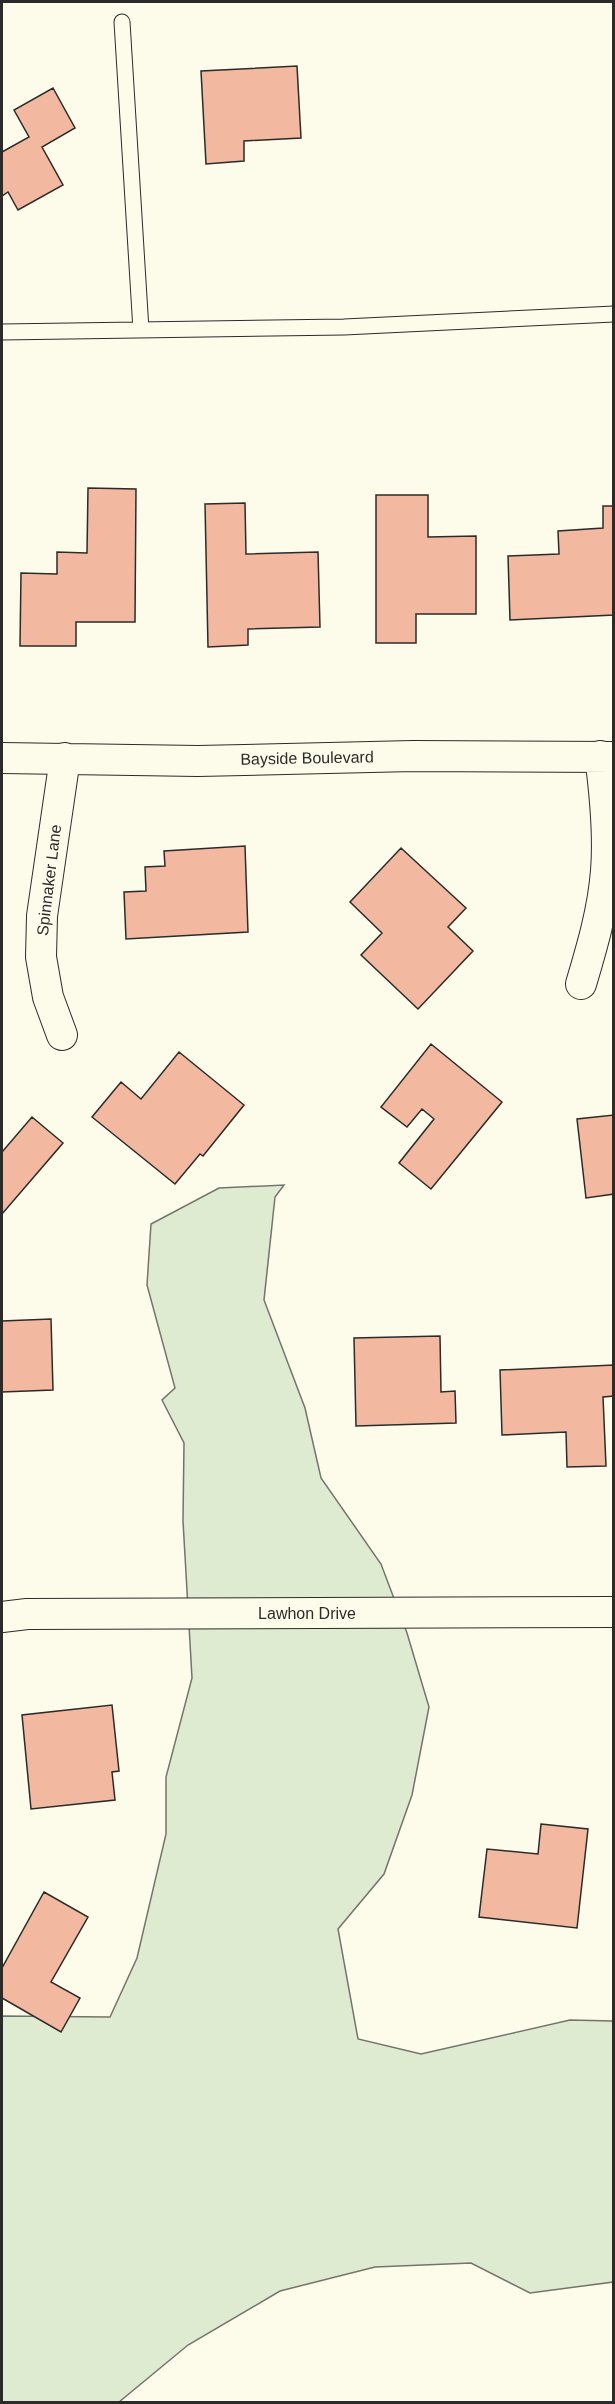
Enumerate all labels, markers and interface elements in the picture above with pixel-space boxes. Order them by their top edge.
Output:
street label: Bayside Boulevard [240,748,374,768]
street label: Spinnaker Lane [34,823,64,937]
street label: Lawhon Drive [258,1605,356,1622]

